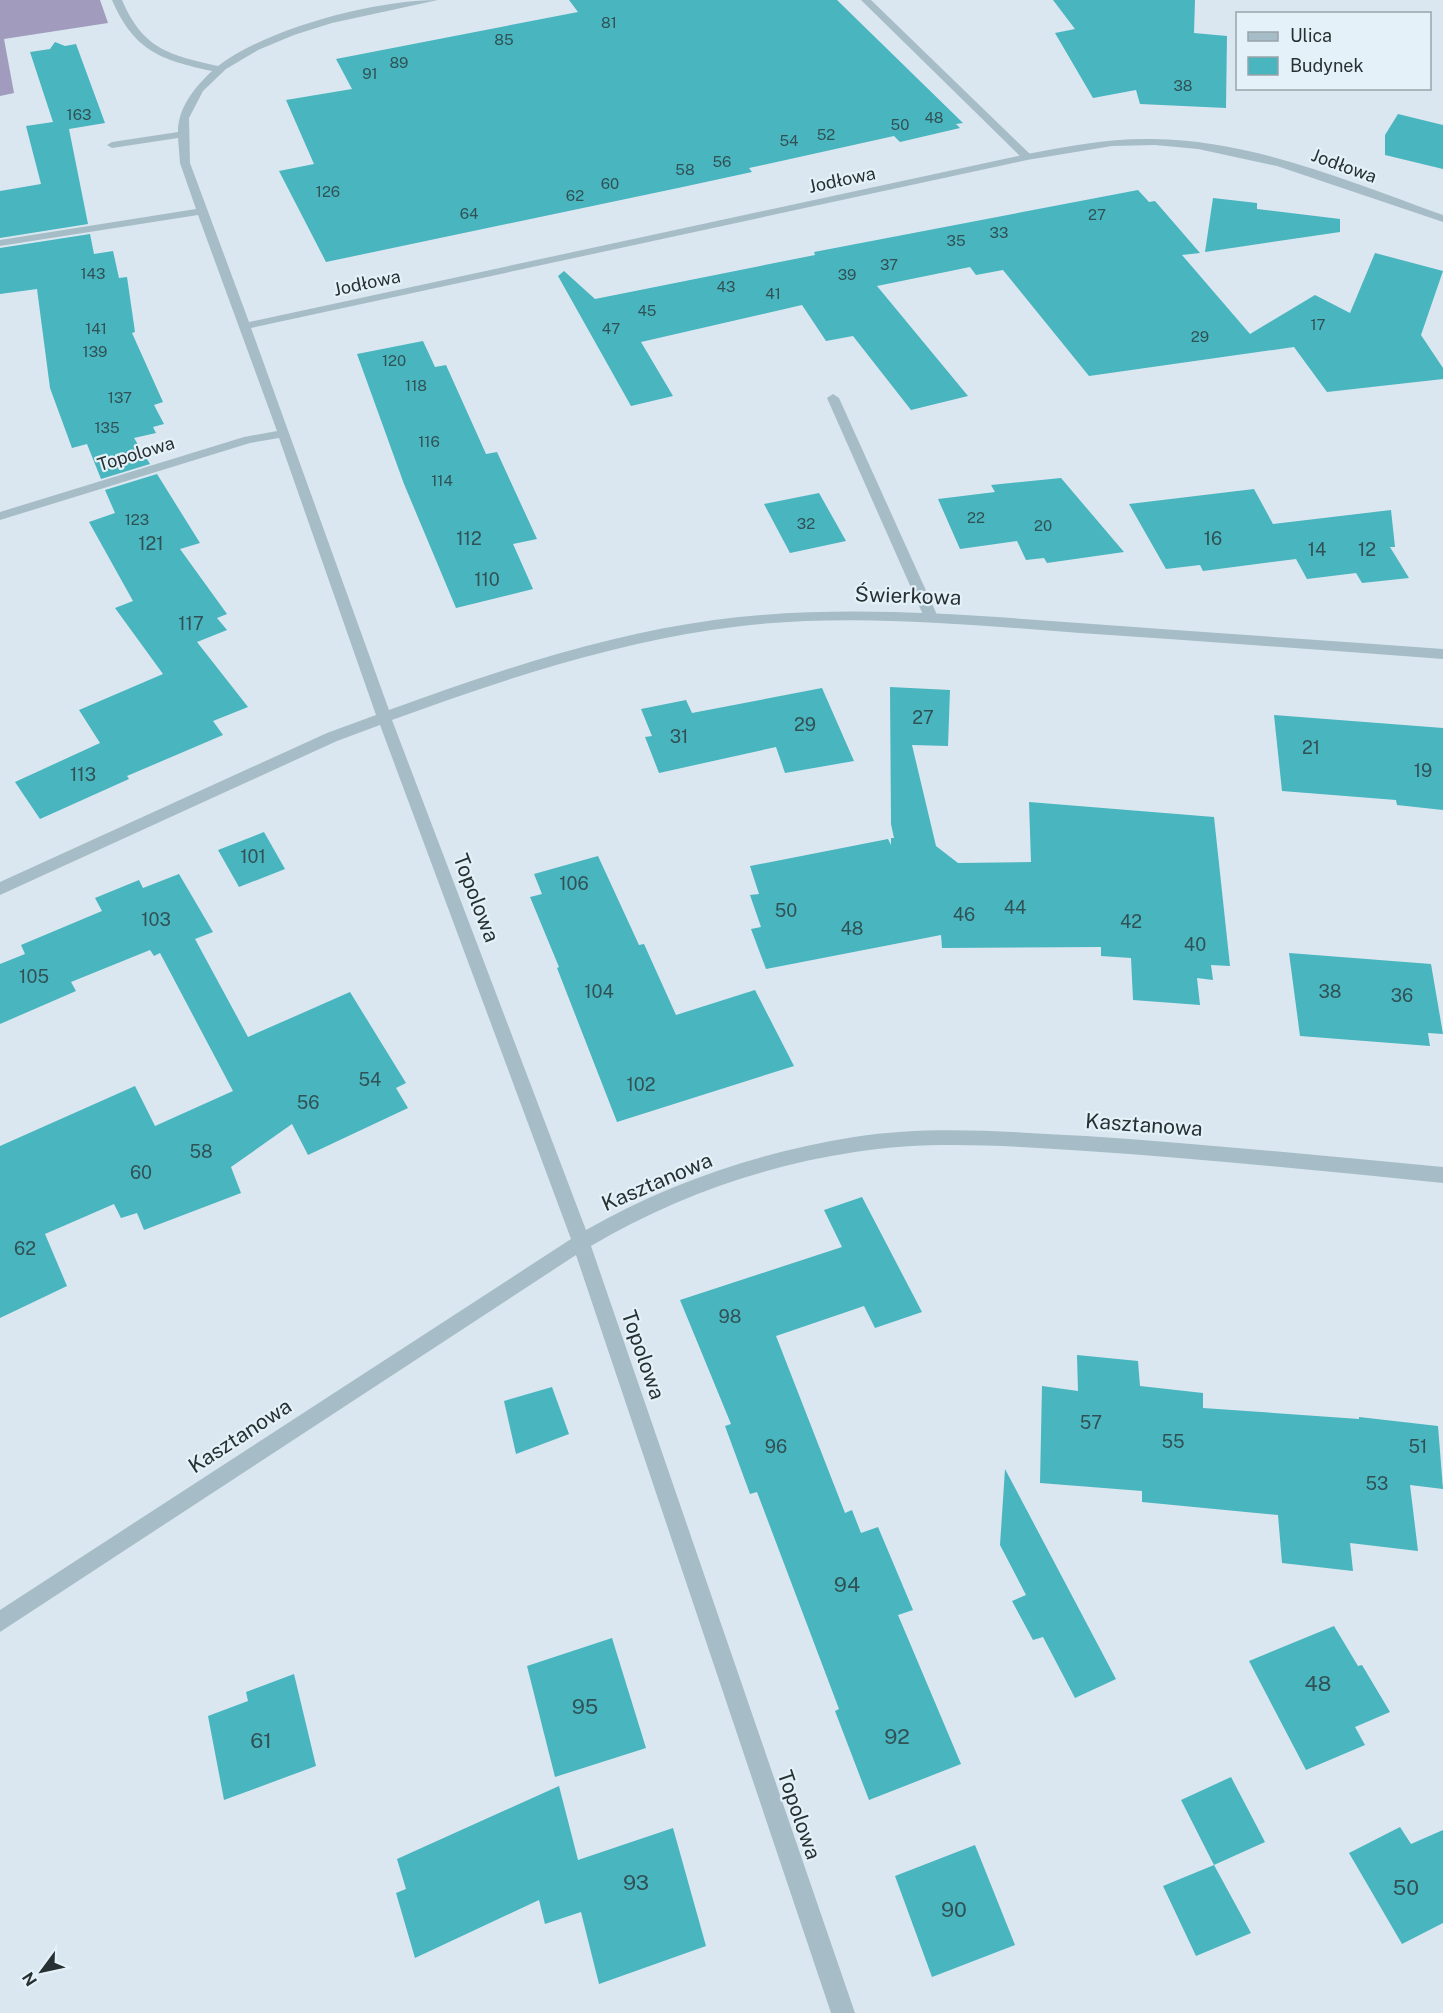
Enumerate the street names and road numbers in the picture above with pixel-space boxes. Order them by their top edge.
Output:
street label: Jodłowa [1309,144,1380,187]
street label: Jodłowa [807,162,877,197]
street label: Jodłowa [332,265,402,300]
street label: Topolowa [95,432,177,475]
street label: Świerkowa [854,581,962,610]
street label: Topolowa [448,850,505,946]
street label: Kasztanowa [1084,1108,1204,1141]
street label: Kasztanowa [598,1147,716,1216]
street label: Topolowa [617,1307,670,1403]
street label: Kasztanowa [184,1393,296,1478]
street label: Topolowa [773,1767,826,1863]

